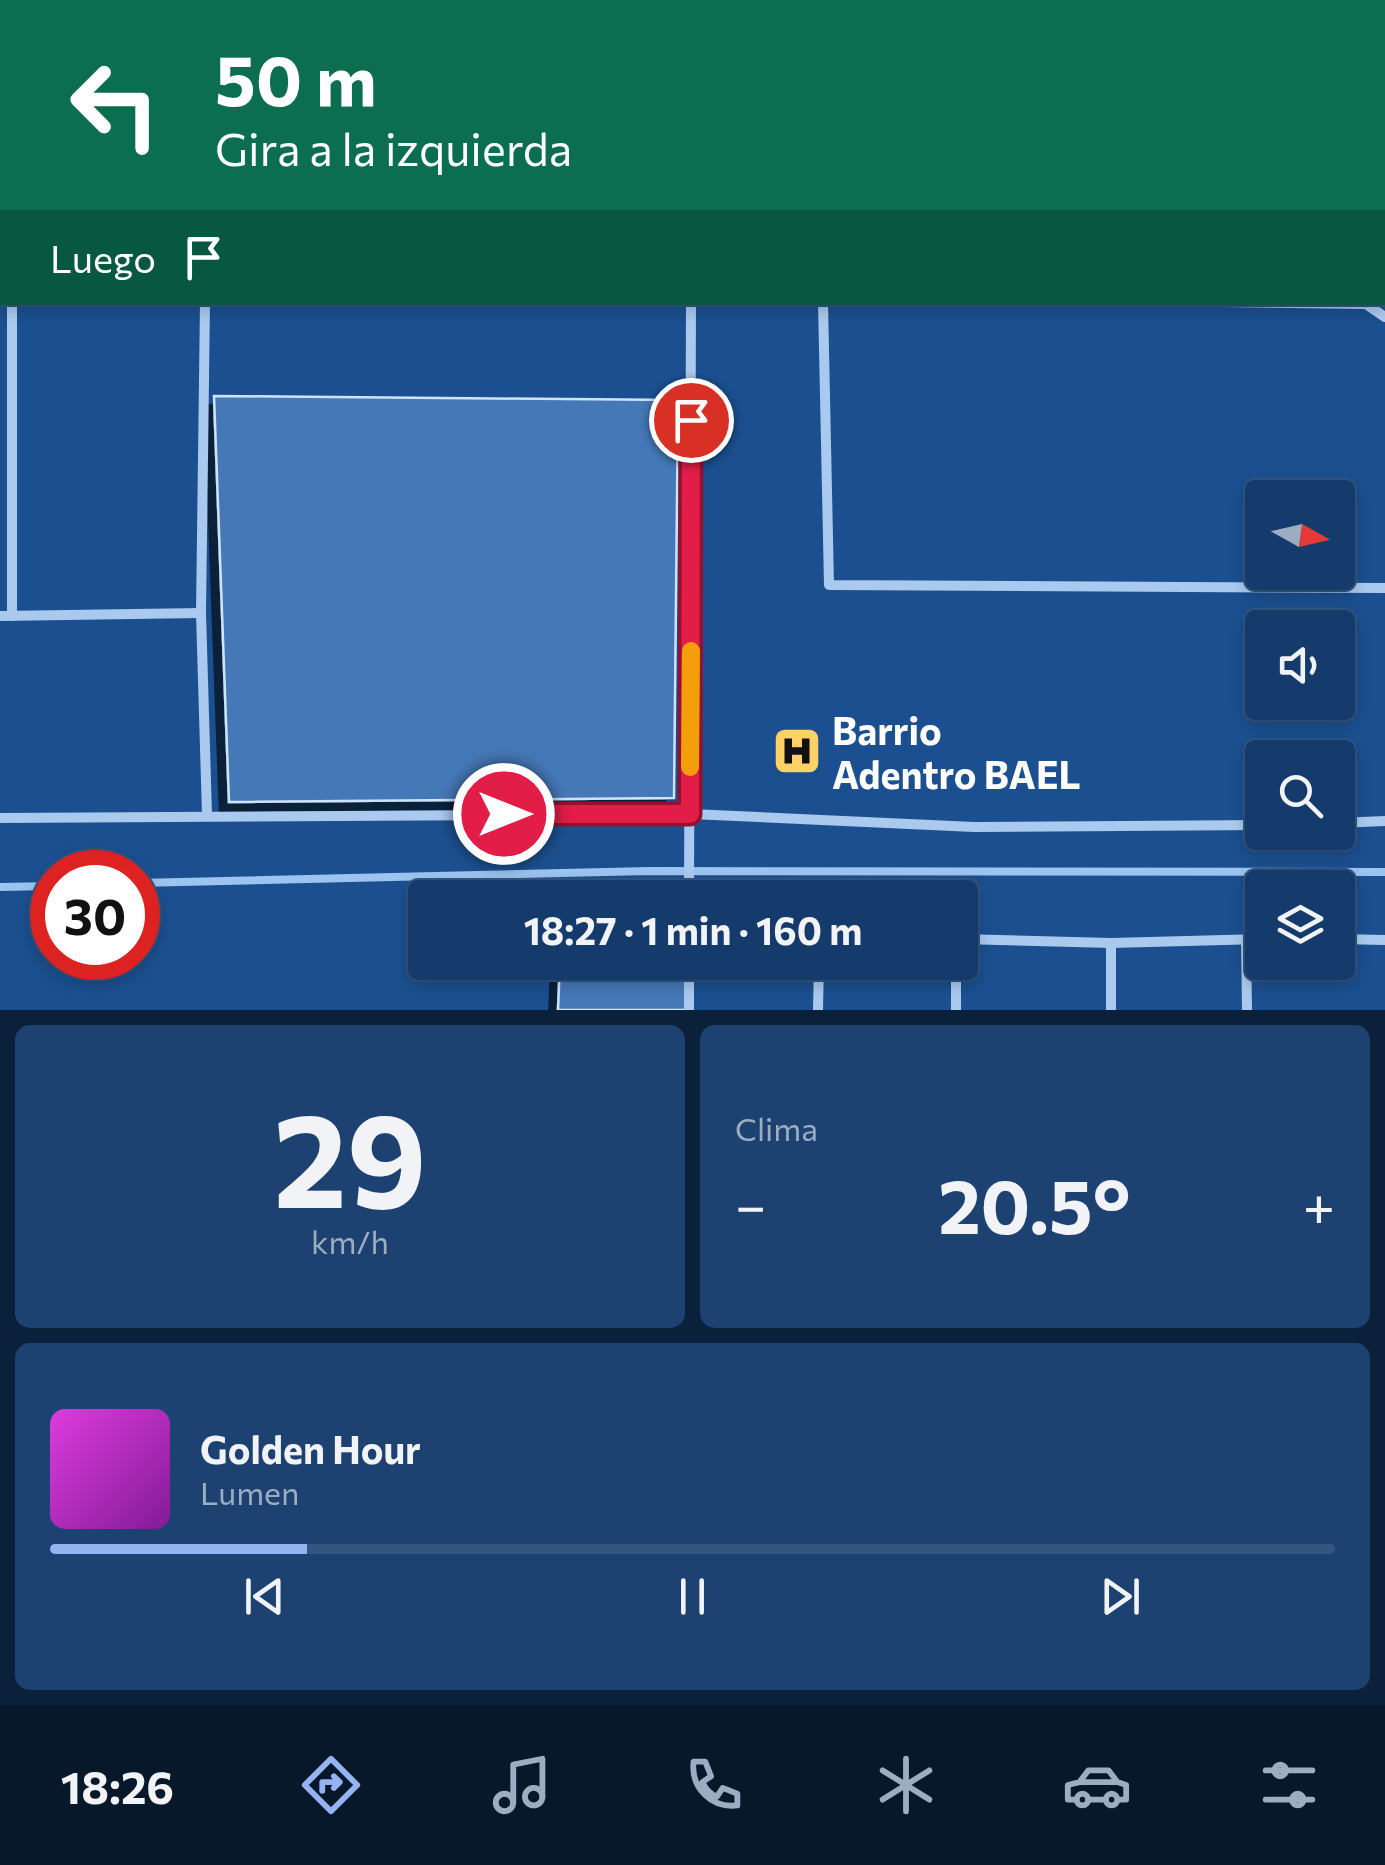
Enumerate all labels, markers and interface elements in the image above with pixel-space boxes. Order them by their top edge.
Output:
text: 50 m [215,35,377,120]
icon: left [50,40,180,170]
text: Gira a la izquierda [215,120,572,175]
icon: arrive [176,230,231,285]
text: Luego [50,234,156,281]
pin [649,378,734,463]
icon: arrive [664,393,719,448]
north arrow [1245,480,1355,590]
map controls [1245,480,1355,980]
button: sound [1245,610,1355,720]
place label: Barrio Adentro BAEL [832,706,1081,797]
hospital icon: Barrio Adentro BAEL [771,725,823,777]
button: search [1245,740,1355,850]
position arrow [452,762,556,866]
speed limit sign: 30 [30,850,160,980]
button: layers [1245,870,1355,980]
text: 18:27 · 1 min · 160 m [524,906,862,953]
text: 29 [273,1076,427,1235]
text: Clima [735,1108,818,1148]
text: 20.5° [938,1158,1131,1249]
text: − [735,1170,766,1237]
text: + [1303,1170,1335,1237]
text: km/h [311,1221,389,1261]
text: Golden Hour [200,1425,421,1472]
text: Lumen [200,1472,299,1512]
icon: previous [237,1569,292,1624]
icon: pause [665,1569,720,1624]
icon: next [1093,1569,1148,1624]
icon: directions [296,1750,366,1820]
icon: music [487,1750,557,1820]
icon: phone [679,1750,749,1820]
icon: climate [871,1750,941,1820]
icon: car [1062,1750,1132,1820]
icon: filters [1254,1750,1324,1820]
text: 18:26 [61,1758,174,1813]

